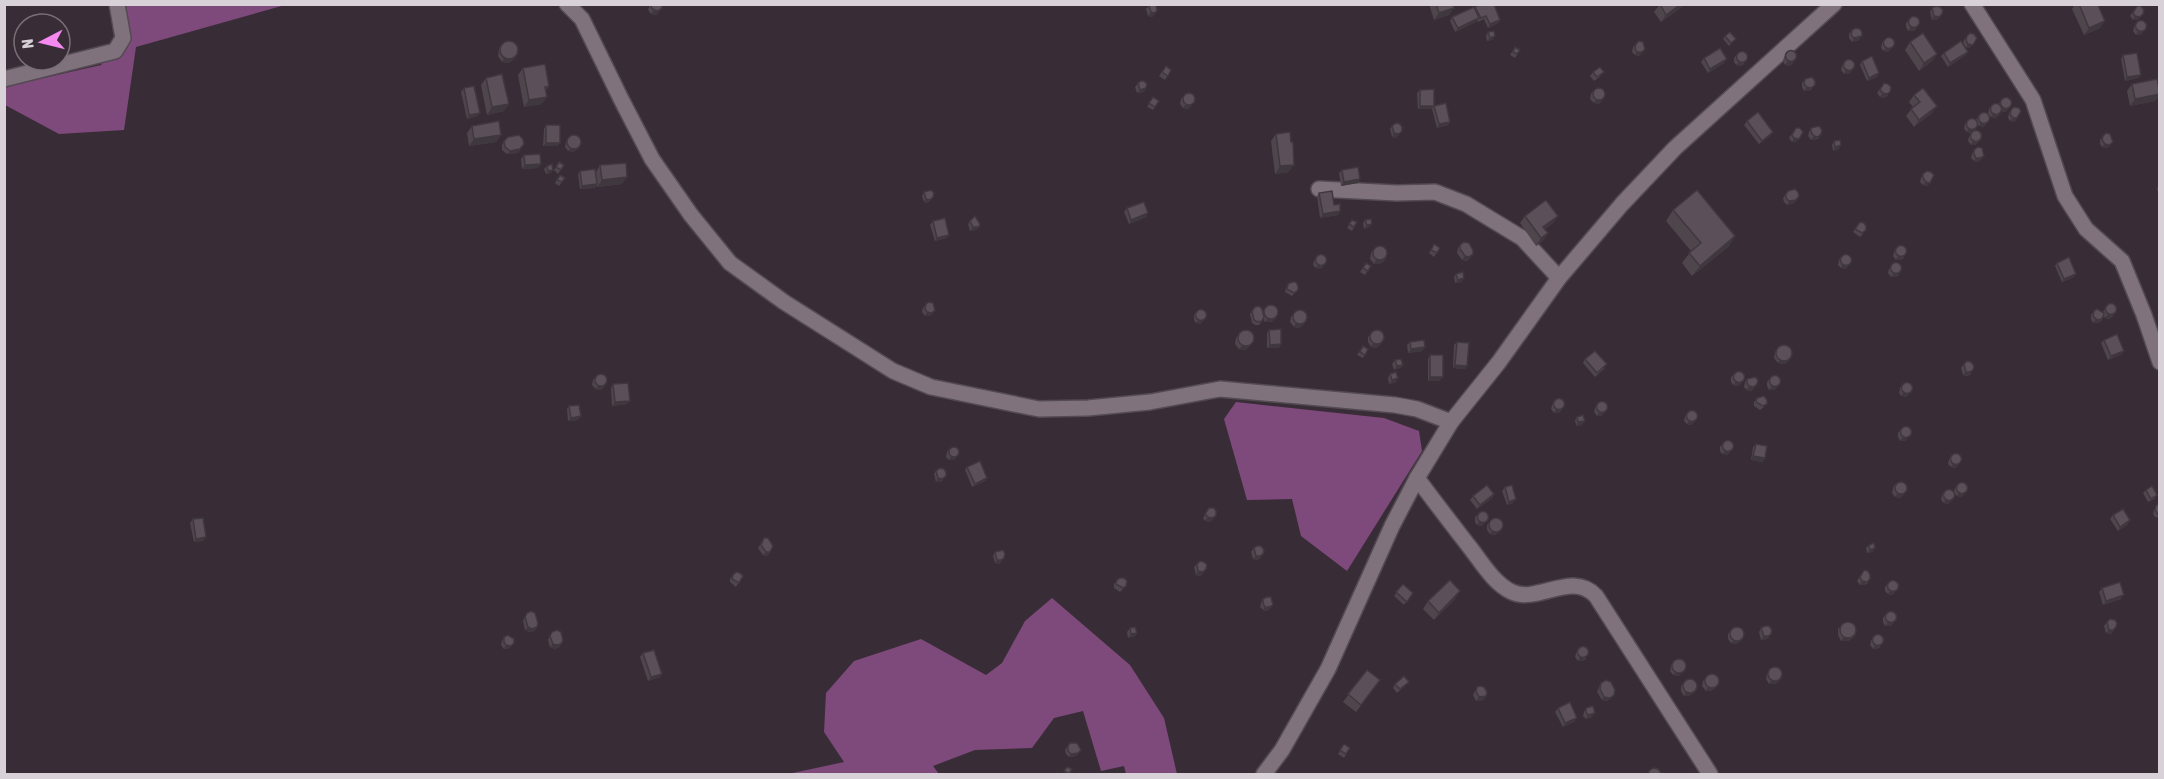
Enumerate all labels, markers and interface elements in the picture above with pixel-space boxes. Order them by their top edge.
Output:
north arrow [12,12,72,72]
text: N [18,38,37,50]

